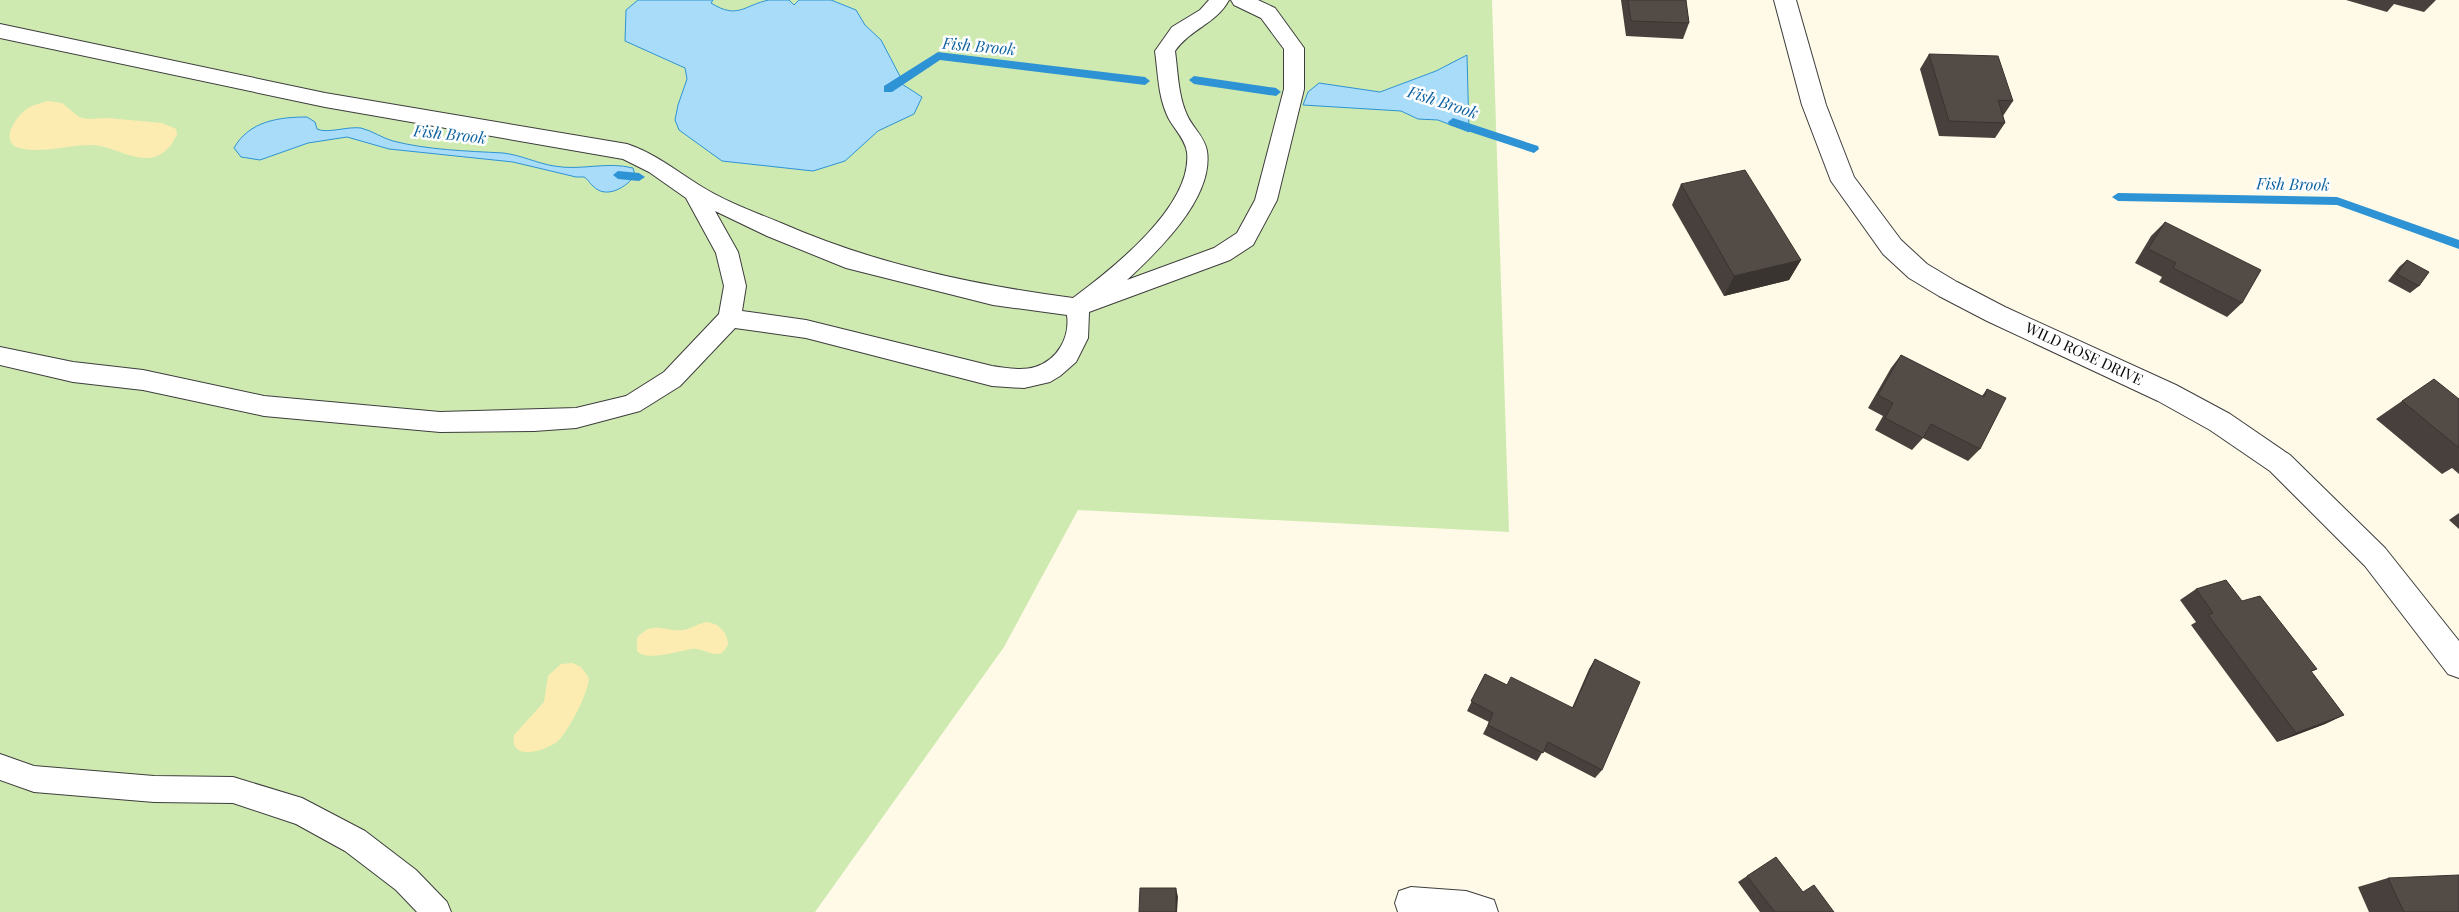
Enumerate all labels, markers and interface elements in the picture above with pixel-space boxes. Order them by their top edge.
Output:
water label: Fish Brook [941,32,1016,59]
water label: Fish Brook [1404,80,1481,123]
water label: Fish Brook [412,119,487,148]
water label: Fish Brook [2255,172,2330,195]
street label: WILD ROSE DRIVE [2021,317,2147,389]

